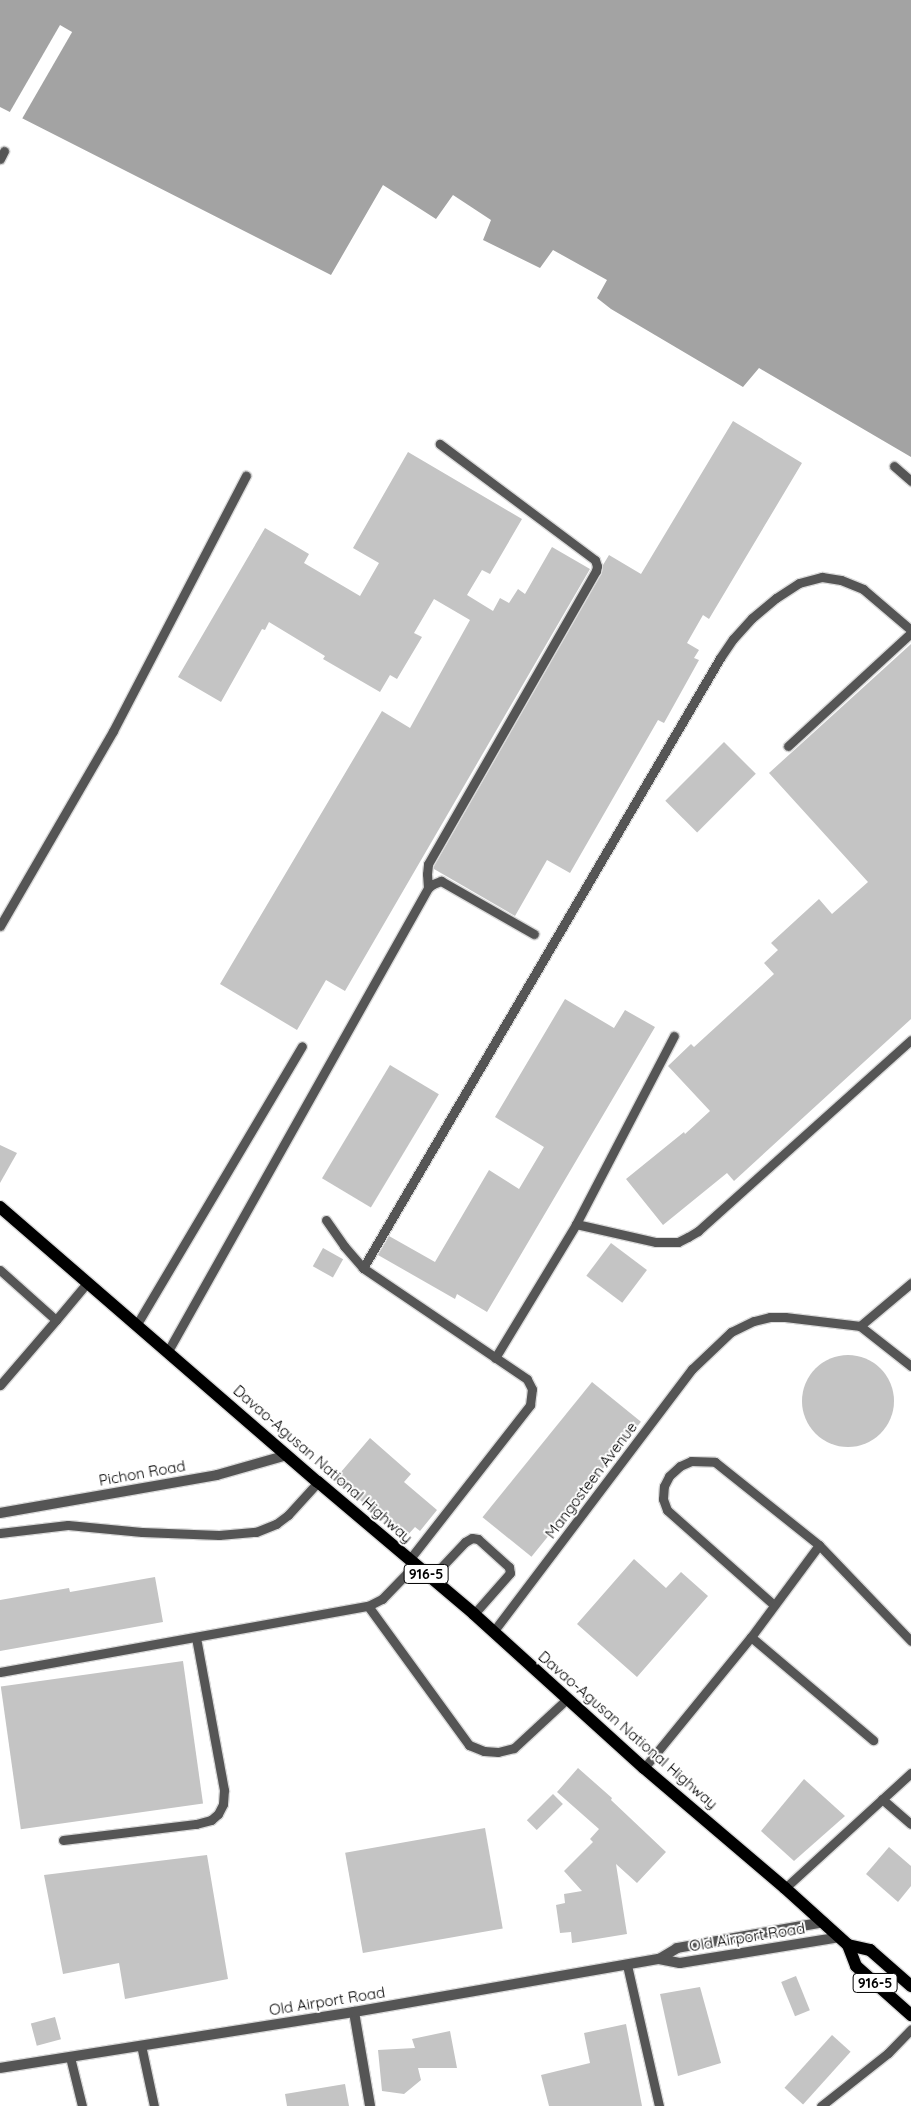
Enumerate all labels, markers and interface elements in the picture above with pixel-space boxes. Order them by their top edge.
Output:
street label: Davao-Agusan National Highway [230,1381,416,1547]
street label: Mangosteen Avenue [541,1418,641,1542]
street label: Pichon Road [97,1457,187,1489]
road number: 916-5 [404,1562,448,1586]
street label: Davao-Agusan National Highway [535,1647,721,1813]
street label: Old Airport Road [688,1919,806,1955]
road number: 916-5 [852,1972,898,1995]
street label: Old Airport Road [268,1983,386,2019]

